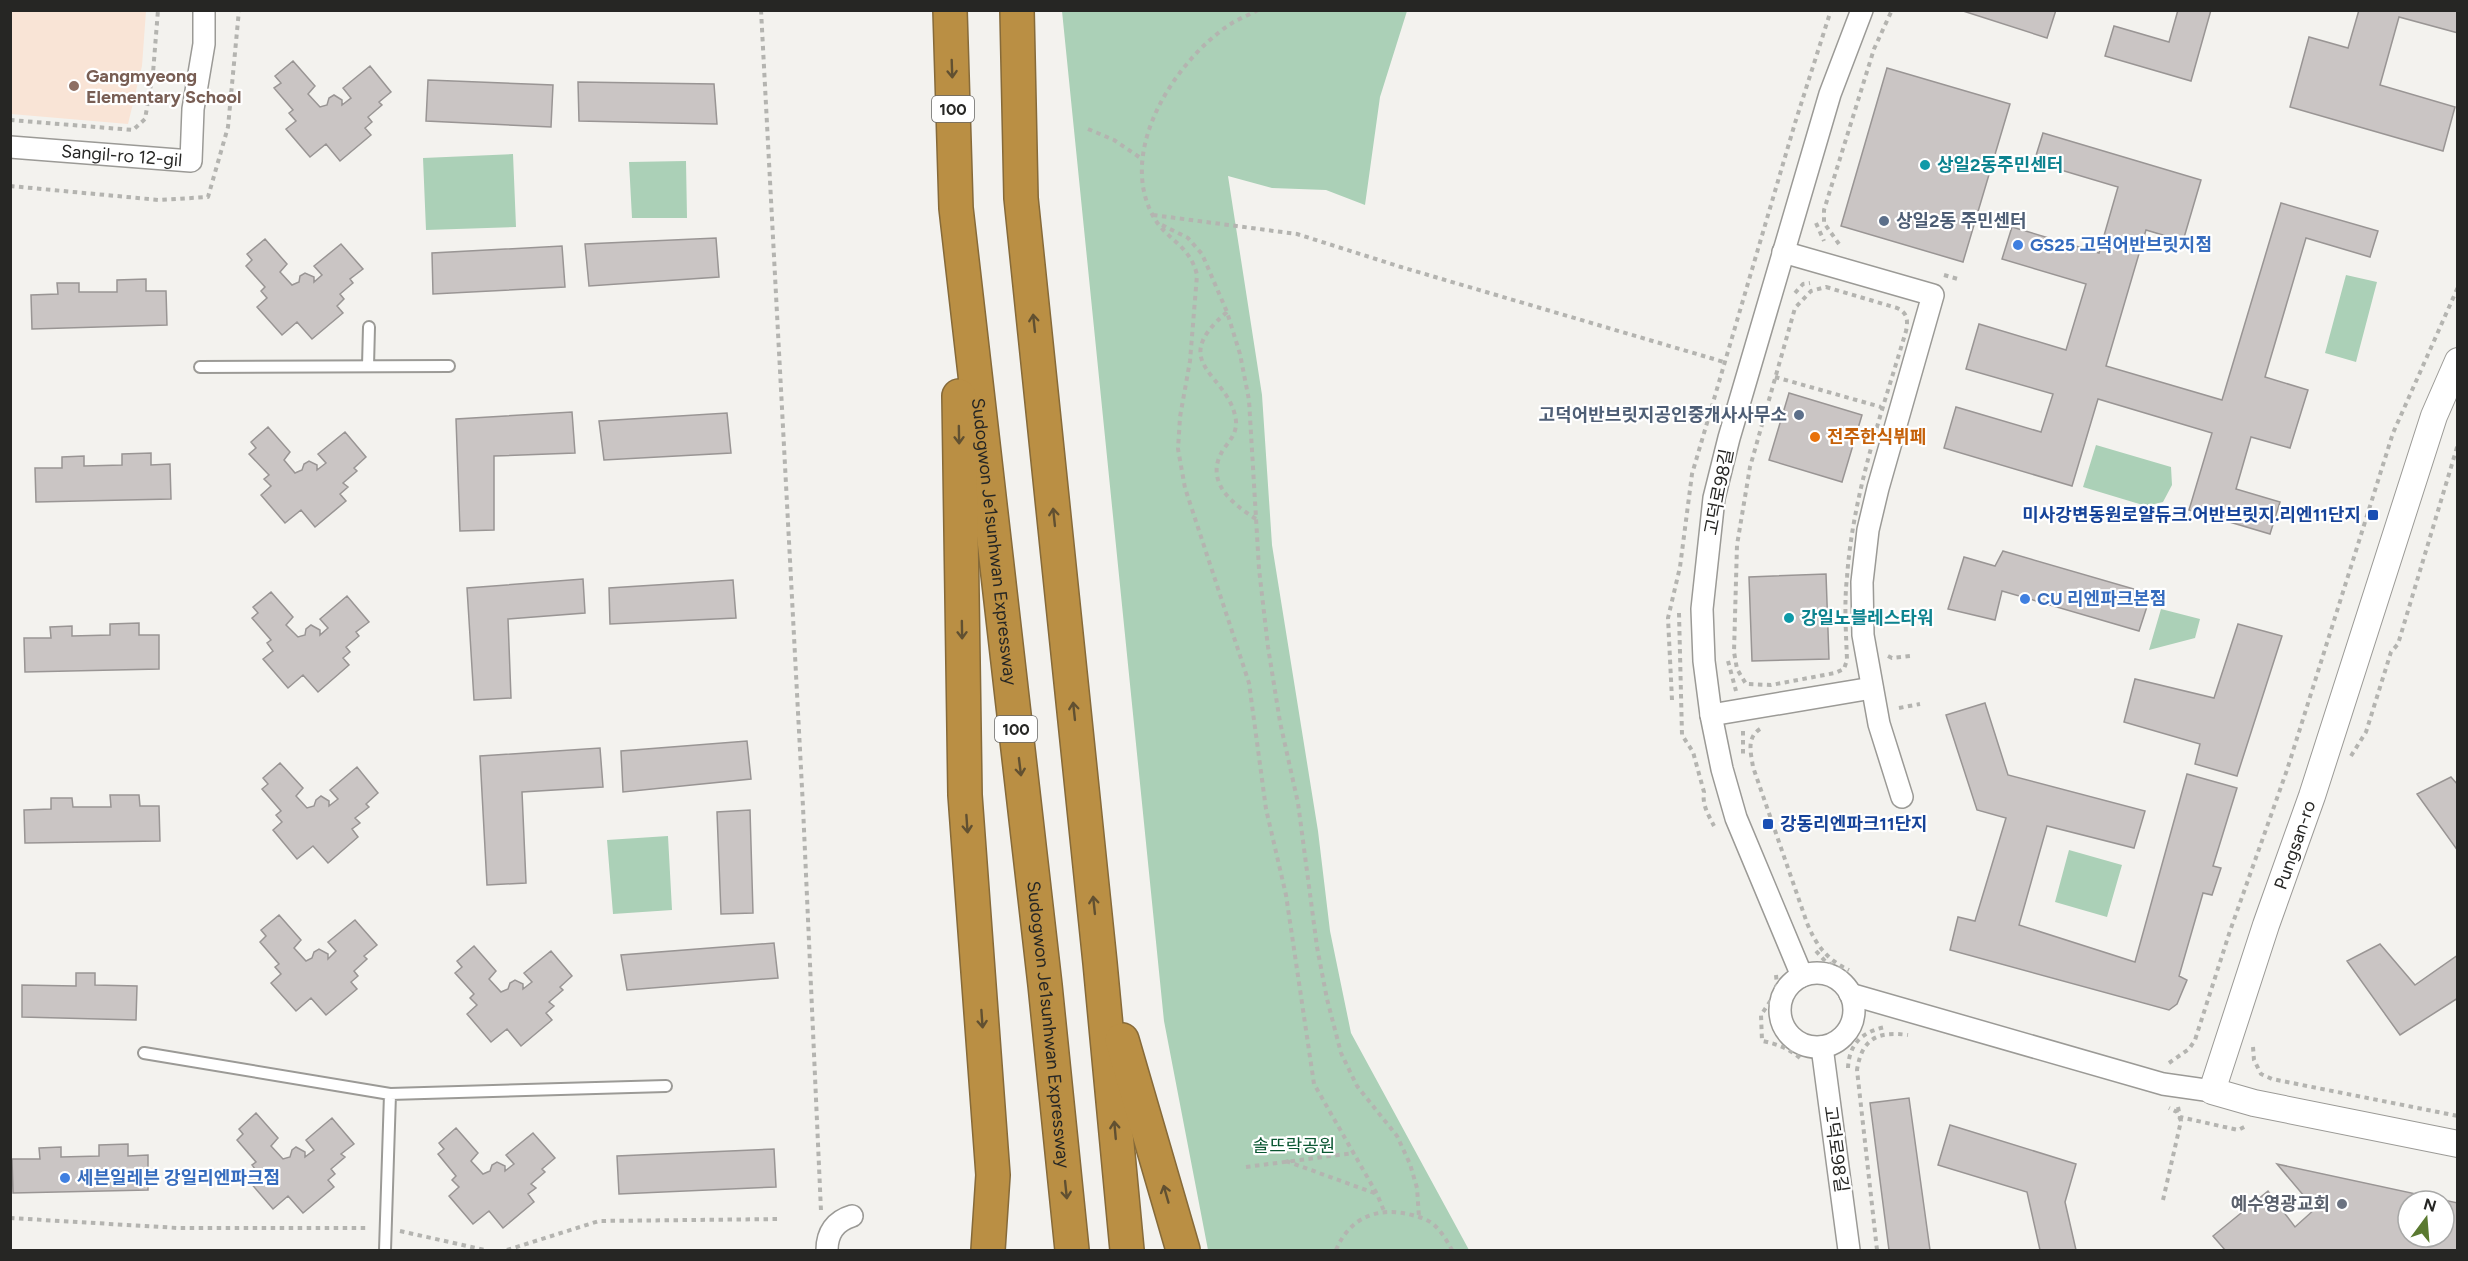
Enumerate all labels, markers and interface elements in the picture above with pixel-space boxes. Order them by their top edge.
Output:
one-way arrow [946,58,957,78]
place label: Gangmyeong Elementary School [86,65,241,108]
marker: Gangmyeong Elementary School [67,79,81,93]
road number: 100 [932,96,974,122]
street label: Sangil-ro 12-gil [60,140,183,171]
place label: 상일2동주민센터 [1937,154,2063,176]
marker: 상일2동주민센터 [1918,158,1932,172]
place label: 상일2동 주민센터 [1896,210,2027,232]
marker: 상일2동 주민센터 [1877,214,1891,228]
place label: GS25 고덕어반브릿지점 [2030,234,2212,256]
marker: GS25 고덕어반브릿지점 [2011,238,2025,252]
one-way arrow [1028,313,1039,333]
street label: Sudogwon Je1sunhwan Expressway [967,397,1022,687]
place label: 고덕어반브릿지공인중개사사무소 [1539,404,1787,426]
marker: 고덕어반브릿지공인중개사사무소 [1792,408,1806,422]
one-way arrow [954,424,965,444]
place label: 전주한식뷔페 [1827,426,1926,448]
marker: 전주한식뷔페 [1808,430,1822,444]
street label: 고덕로98길 [1700,447,1738,537]
place label: 미사강변동원로얄듀크.어반브릿지.리엔11단지 [2022,504,2361,526]
one-way arrow [1048,507,1059,527]
marker: 미사강변동원로얄듀크.어반브릿지.리엔11단지 [2366,508,2380,522]
place label: CU 리엔파크본점 [2037,588,2166,610]
marker: CU 리엔파크본점 [2018,592,2032,606]
place label: 강일노블레스타워 [1801,607,1933,629]
marker: 강일노블레스타워 [1782,611,1796,625]
one-way arrow [956,619,968,639]
one-way arrow [1068,701,1079,721]
road number: 100 [995,716,1037,742]
one-way arrow [1015,757,1026,776]
street label: Pungsan-ro [2270,798,2320,892]
place label: 강동리엔파크11단지 [1780,813,1928,835]
one-way arrow [962,814,973,834]
marker: 강동리엔파크11단지 [1761,817,1775,831]
street label: Sudogwon Je1sunhwan Expressway [1022,880,1075,1170]
one-way arrow [1088,895,1099,915]
one-way arrow [976,1008,987,1028]
street label: 고덕로98길 [1819,1104,1853,1194]
one-way arrow [1109,1120,1120,1140]
park label: 솔뜨락공원 [1253,1135,1335,1157]
place label: 세븐일레븐 강일리엔파크점 [77,1167,280,1189]
marker: 세븐일레븐 강일리엔파크점 [58,1171,72,1185]
one-way arrow [1061,1180,1072,1200]
one-way arrow [1160,1185,1172,1204]
north arrow [2396,1189,2456,1249]
place label: 예수영광교회 [2231,1193,2330,1215]
text: N [2421,1194,2439,1216]
marker: 예수영광교회 [2335,1197,2349,1211]

